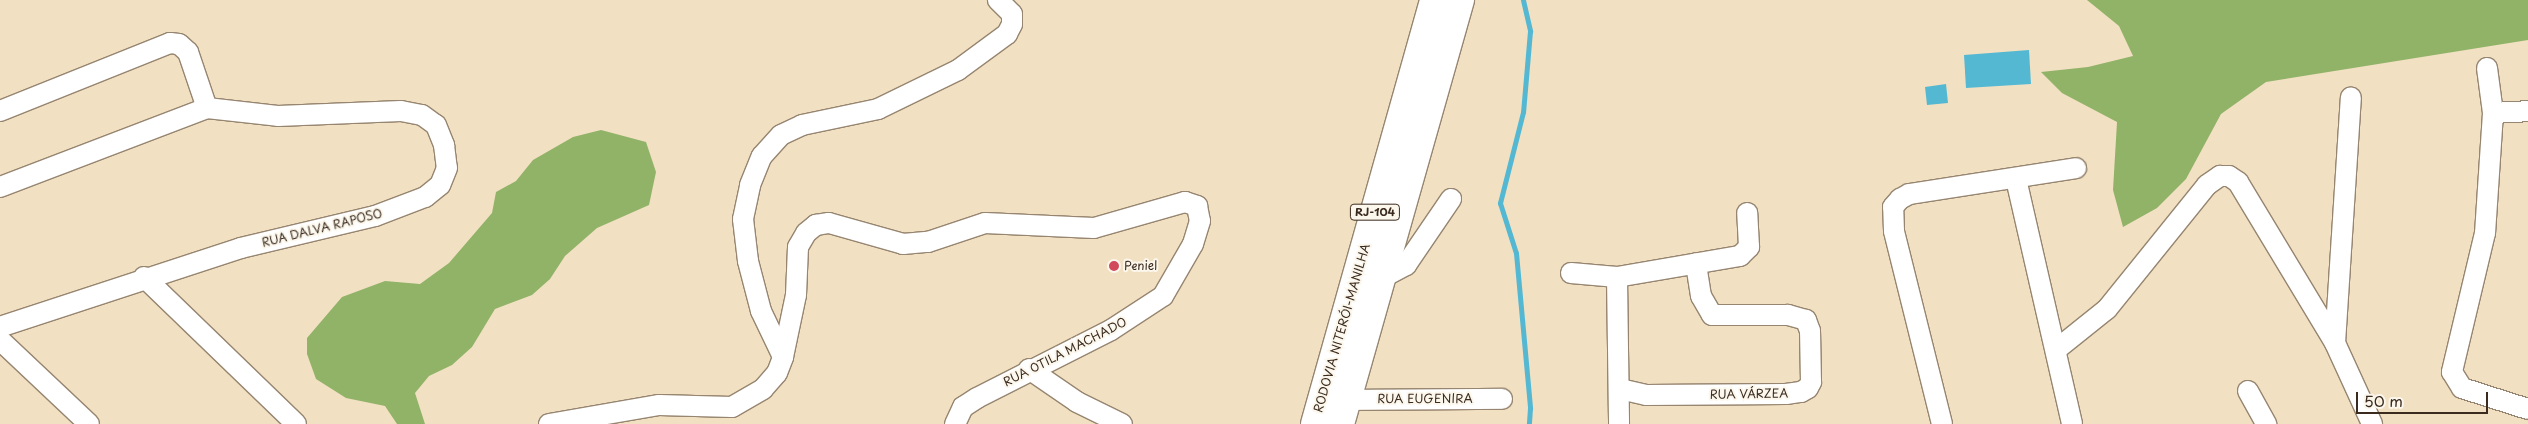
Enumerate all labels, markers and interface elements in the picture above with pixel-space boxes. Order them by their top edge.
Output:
road number: RJ-104 [1349,203,1401,220]
street label: RUA DALVA RAPOSO [259,206,385,250]
street label: RODOVIA NITERÓI-MANILHA [1311,242,1373,414]
place label: Peniel [1124,259,1157,273]
marker: Peniel [1108,260,1120,272]
street label: RUA OTILA MACHADO [1000,314,1130,390]
scale bar [2358,382,2490,414]
street label: RUA VÁRZEA [1710,386,1788,402]
text: 50 m [2364,389,2403,412]
street label: RUA EUGENIRA [1378,392,1472,406]

